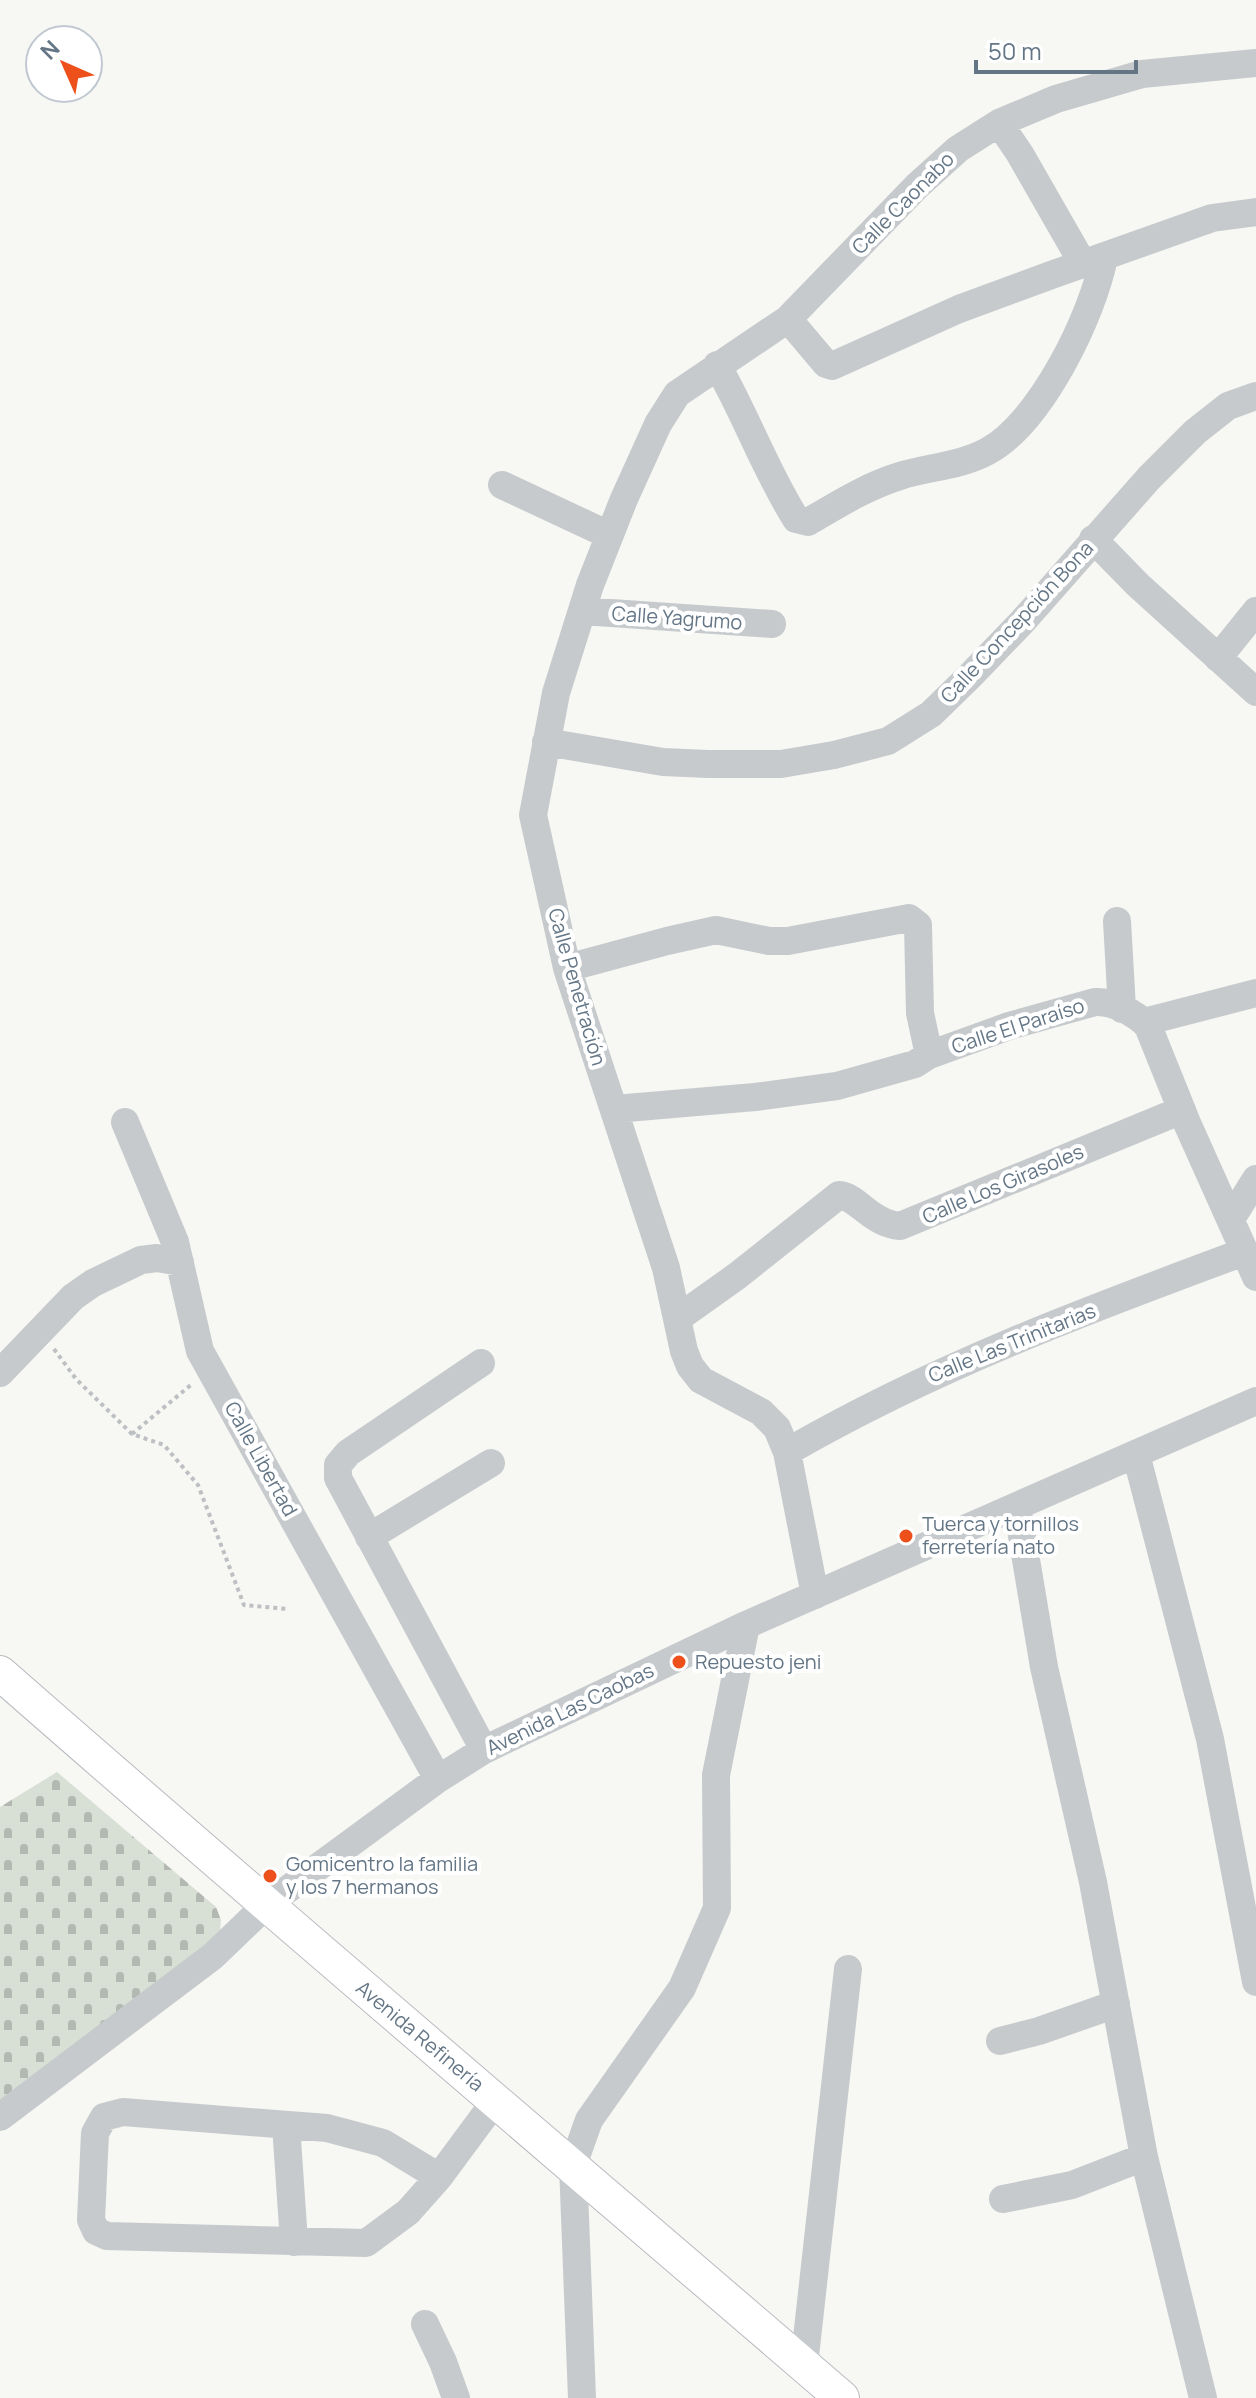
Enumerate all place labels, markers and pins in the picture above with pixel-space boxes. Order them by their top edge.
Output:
place label: Tuerca y tornillos ferretería nato [922,1510,1079,1560]
marker: Tuerca y tornillos ferretería nato [897,1527,915,1545]
place label: Repuesto jeni [695,1648,821,1675]
marker: Repuesto jeni [670,1653,688,1671]
place label: Gomicentro la familia y los 7 hermanos [286,1850,478,1900]
marker: Gomicentro la familia y los 7 hermanos [261,1867,279,1885]

